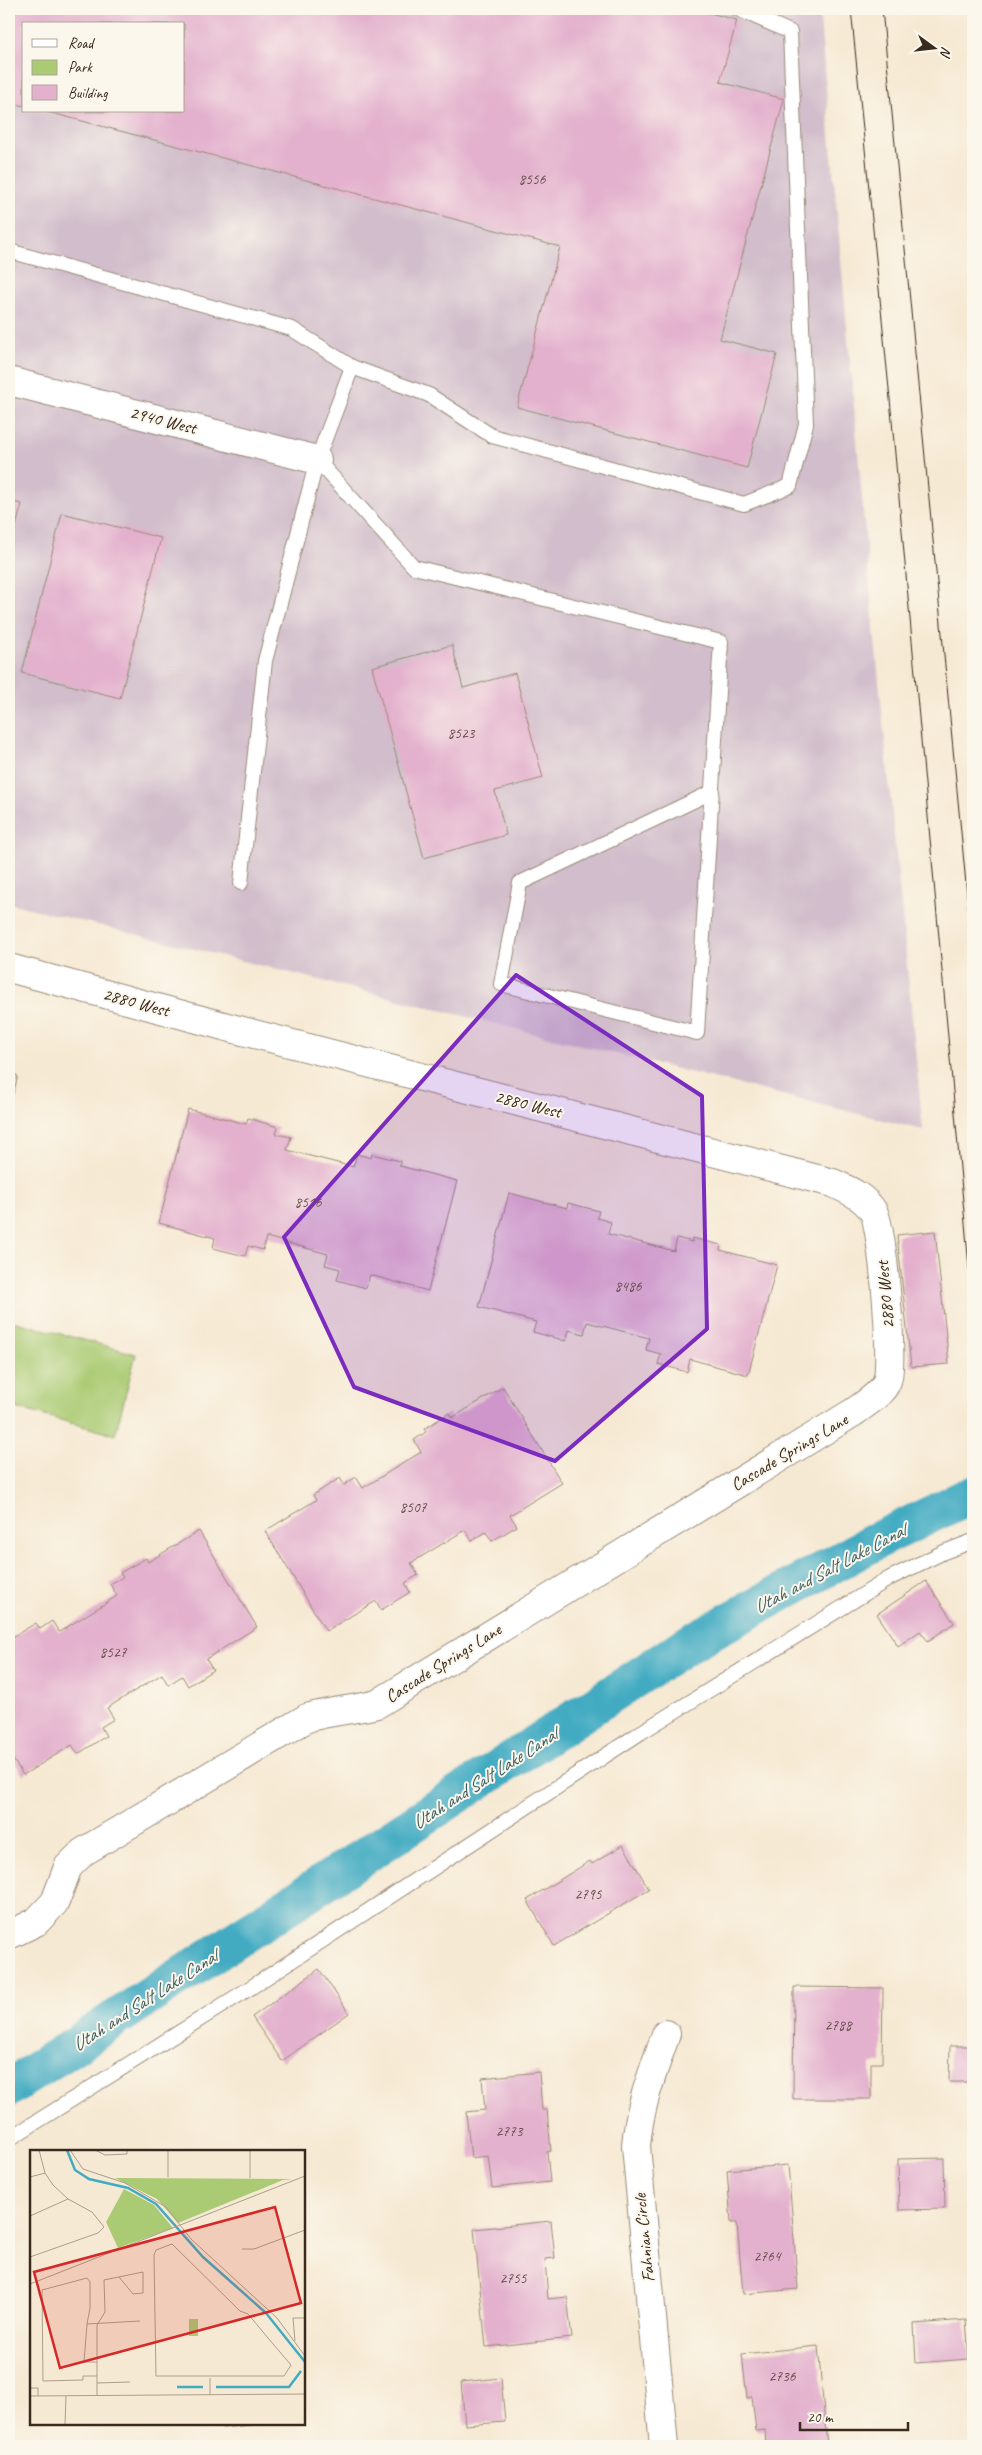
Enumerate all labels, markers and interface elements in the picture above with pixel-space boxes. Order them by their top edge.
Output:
legend [22,22,185,112]
north arrow [910,22,960,72]
text: Road [68,34,95,53]
text: N [936,45,955,60]
text: Park [68,58,93,77]
text: Building [68,84,108,103]
house number: 8556 [518,170,547,189]
street label: 2940 West [127,401,201,439]
house number: 8523 [447,724,476,743]
street label: 2880 West [100,983,174,1022]
street label: 2880 West [492,1085,566,1123]
house number: 8516 [294,1193,323,1212]
street label: 2880 West [871,1258,899,1330]
house number: 8486 [614,1277,643,1296]
street label: Cascade Springs Lane [727,1408,852,1496]
house number: 8507 [399,1498,428,1517]
water label: Utah and Salt Lake Canal [749,1516,915,1619]
street label: Cascade Springs Lane [381,1618,506,1707]
house number: 8527 [99,1643,128,1662]
water label: Utah and Salt Lake Canal [407,1720,567,1835]
house number: 2795 [574,1885,603,1904]
water label: Utah and Salt Lake Canal [67,1942,227,2057]
house number: 2788 [824,2016,853,2035]
house number: 2773 [495,2122,524,2141]
inset map [30,2150,305,2425]
street label: Fahnian Circle [628,2192,660,2283]
house number: 2764 [753,2247,782,2266]
house number: 2755 [499,2269,528,2288]
house number: 2736 [768,2367,797,2386]
scale bar [800,2400,907,2432]
text: 20 m [807,2408,834,2427]

